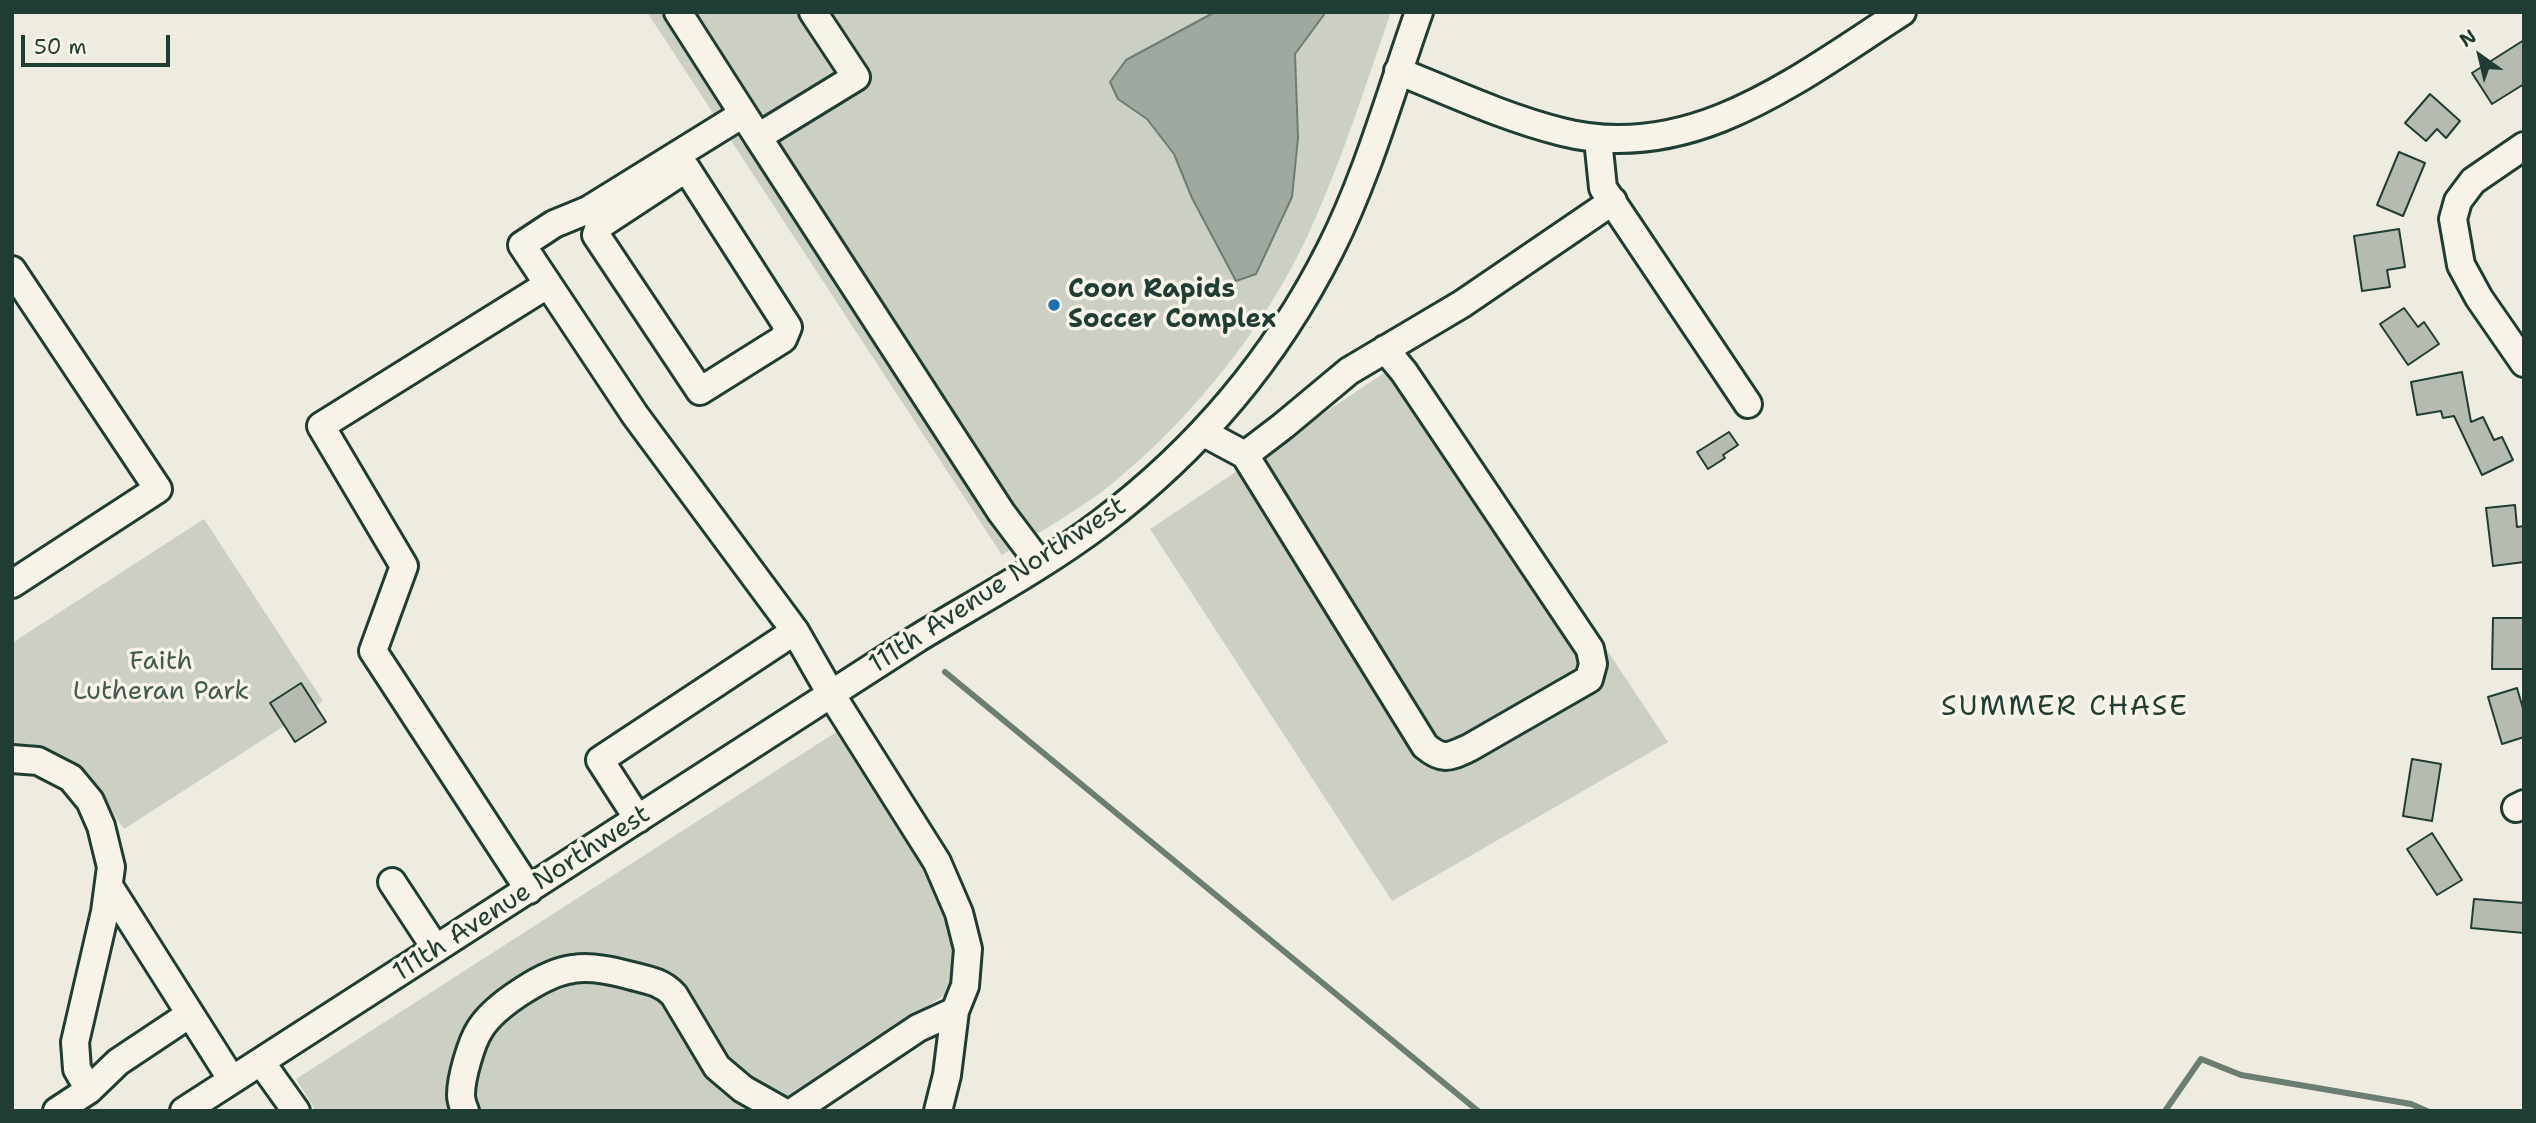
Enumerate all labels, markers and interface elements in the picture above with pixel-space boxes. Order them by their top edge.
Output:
scale bar [24,21,173,65]
north arrow [2445,21,2515,91]
text: N [2455,24,2481,53]
text: 50 m [34,33,87,61]
place label: Coon Rapids Soccer Complex [1068,274,1276,336]
marker: Coon Rapids Soccer Complex [1046,297,1062,313]
street label: 111th Avenue Northwest [864,491,1132,681]
park label: Faith Lutheran Park [73,646,249,708]
district label: SUMMER CHASE [1943,691,2187,725]
street label: 111th Avenue Northwest [388,799,656,989]

